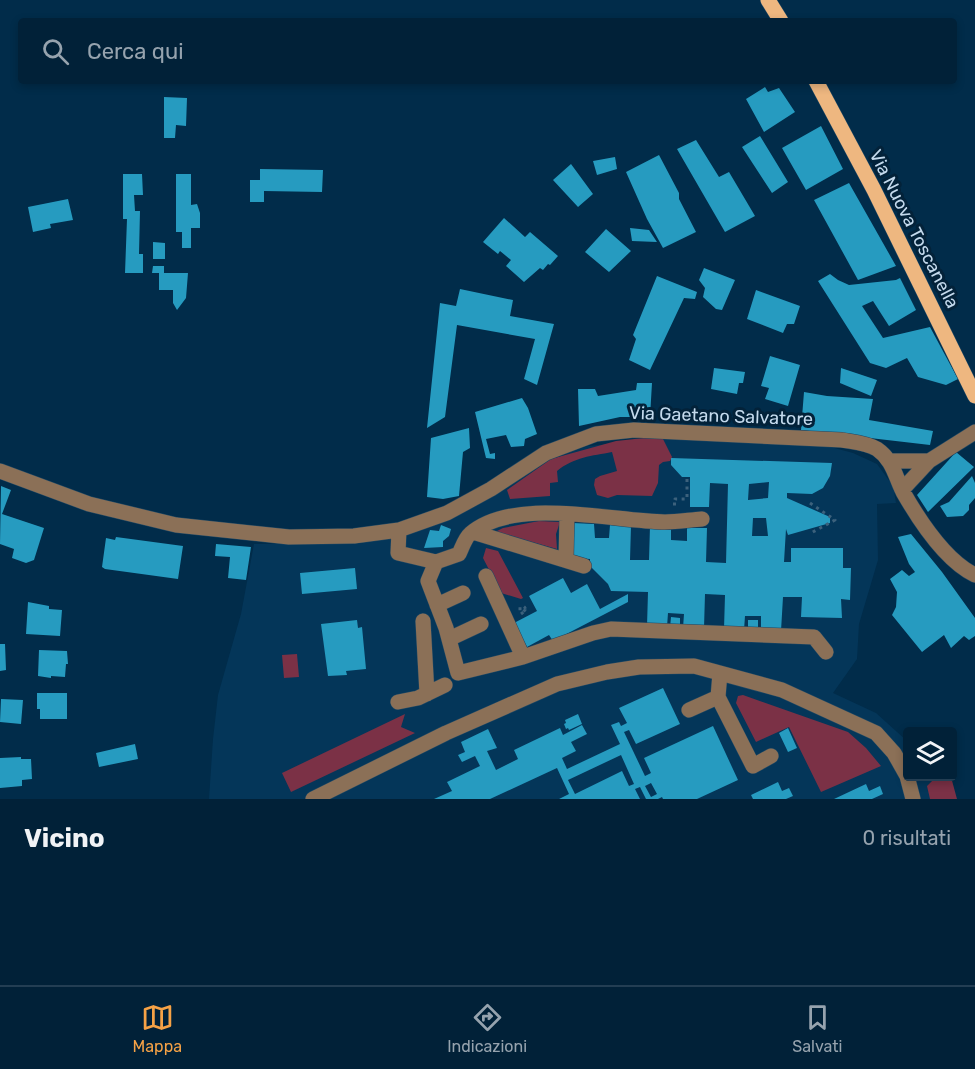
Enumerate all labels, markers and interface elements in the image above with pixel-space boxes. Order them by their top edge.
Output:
search box [18,18,957,84]
icon: search [39,35,72,68]
text: Cerca qui [87,38,183,65]
street label: Via Nuova Toscanella [864,146,964,312]
street label: Via Gaetano Salvatore [628,402,814,430]
map controls [903,727,957,781]
button: layers [903,727,957,781]
text: Vicino [24,823,105,854]
text: 0 risultati [862,826,951,850]
tab: Mappa [133,1001,182,1056]
tab: Indicazioni [447,1001,527,1056]
tab: Salvati [792,1001,842,1056]

